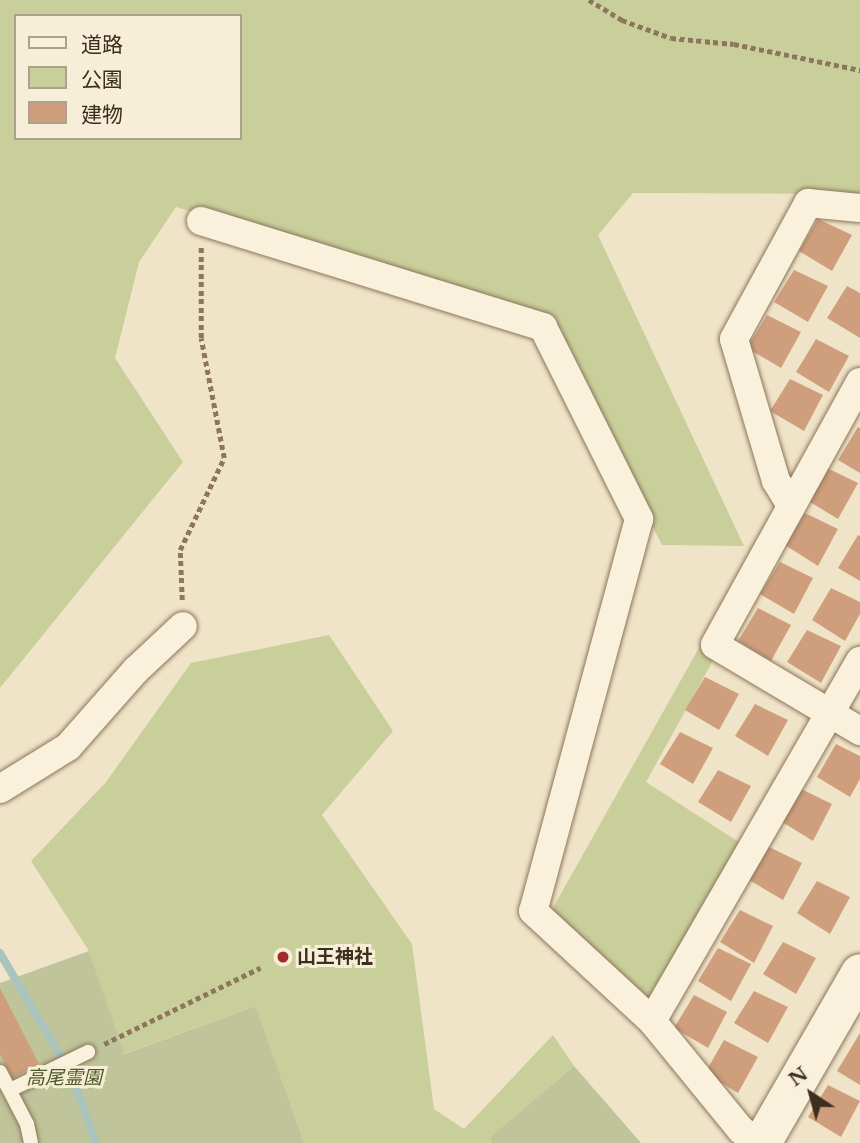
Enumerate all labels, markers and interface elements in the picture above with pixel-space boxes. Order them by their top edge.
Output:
legend [14,14,242,140]
text: 道路 [81,32,123,58]
text: 公園 [81,67,123,93]
text: 建物 [81,102,123,128]
place label: 山王神社 [297,946,373,968]
marker: 山王神社 [275,949,291,965]
north arrow [776,1059,846,1129]
text: N [784,1062,812,1091]
park label: 高尾霊園 [26,1067,102,1089]

